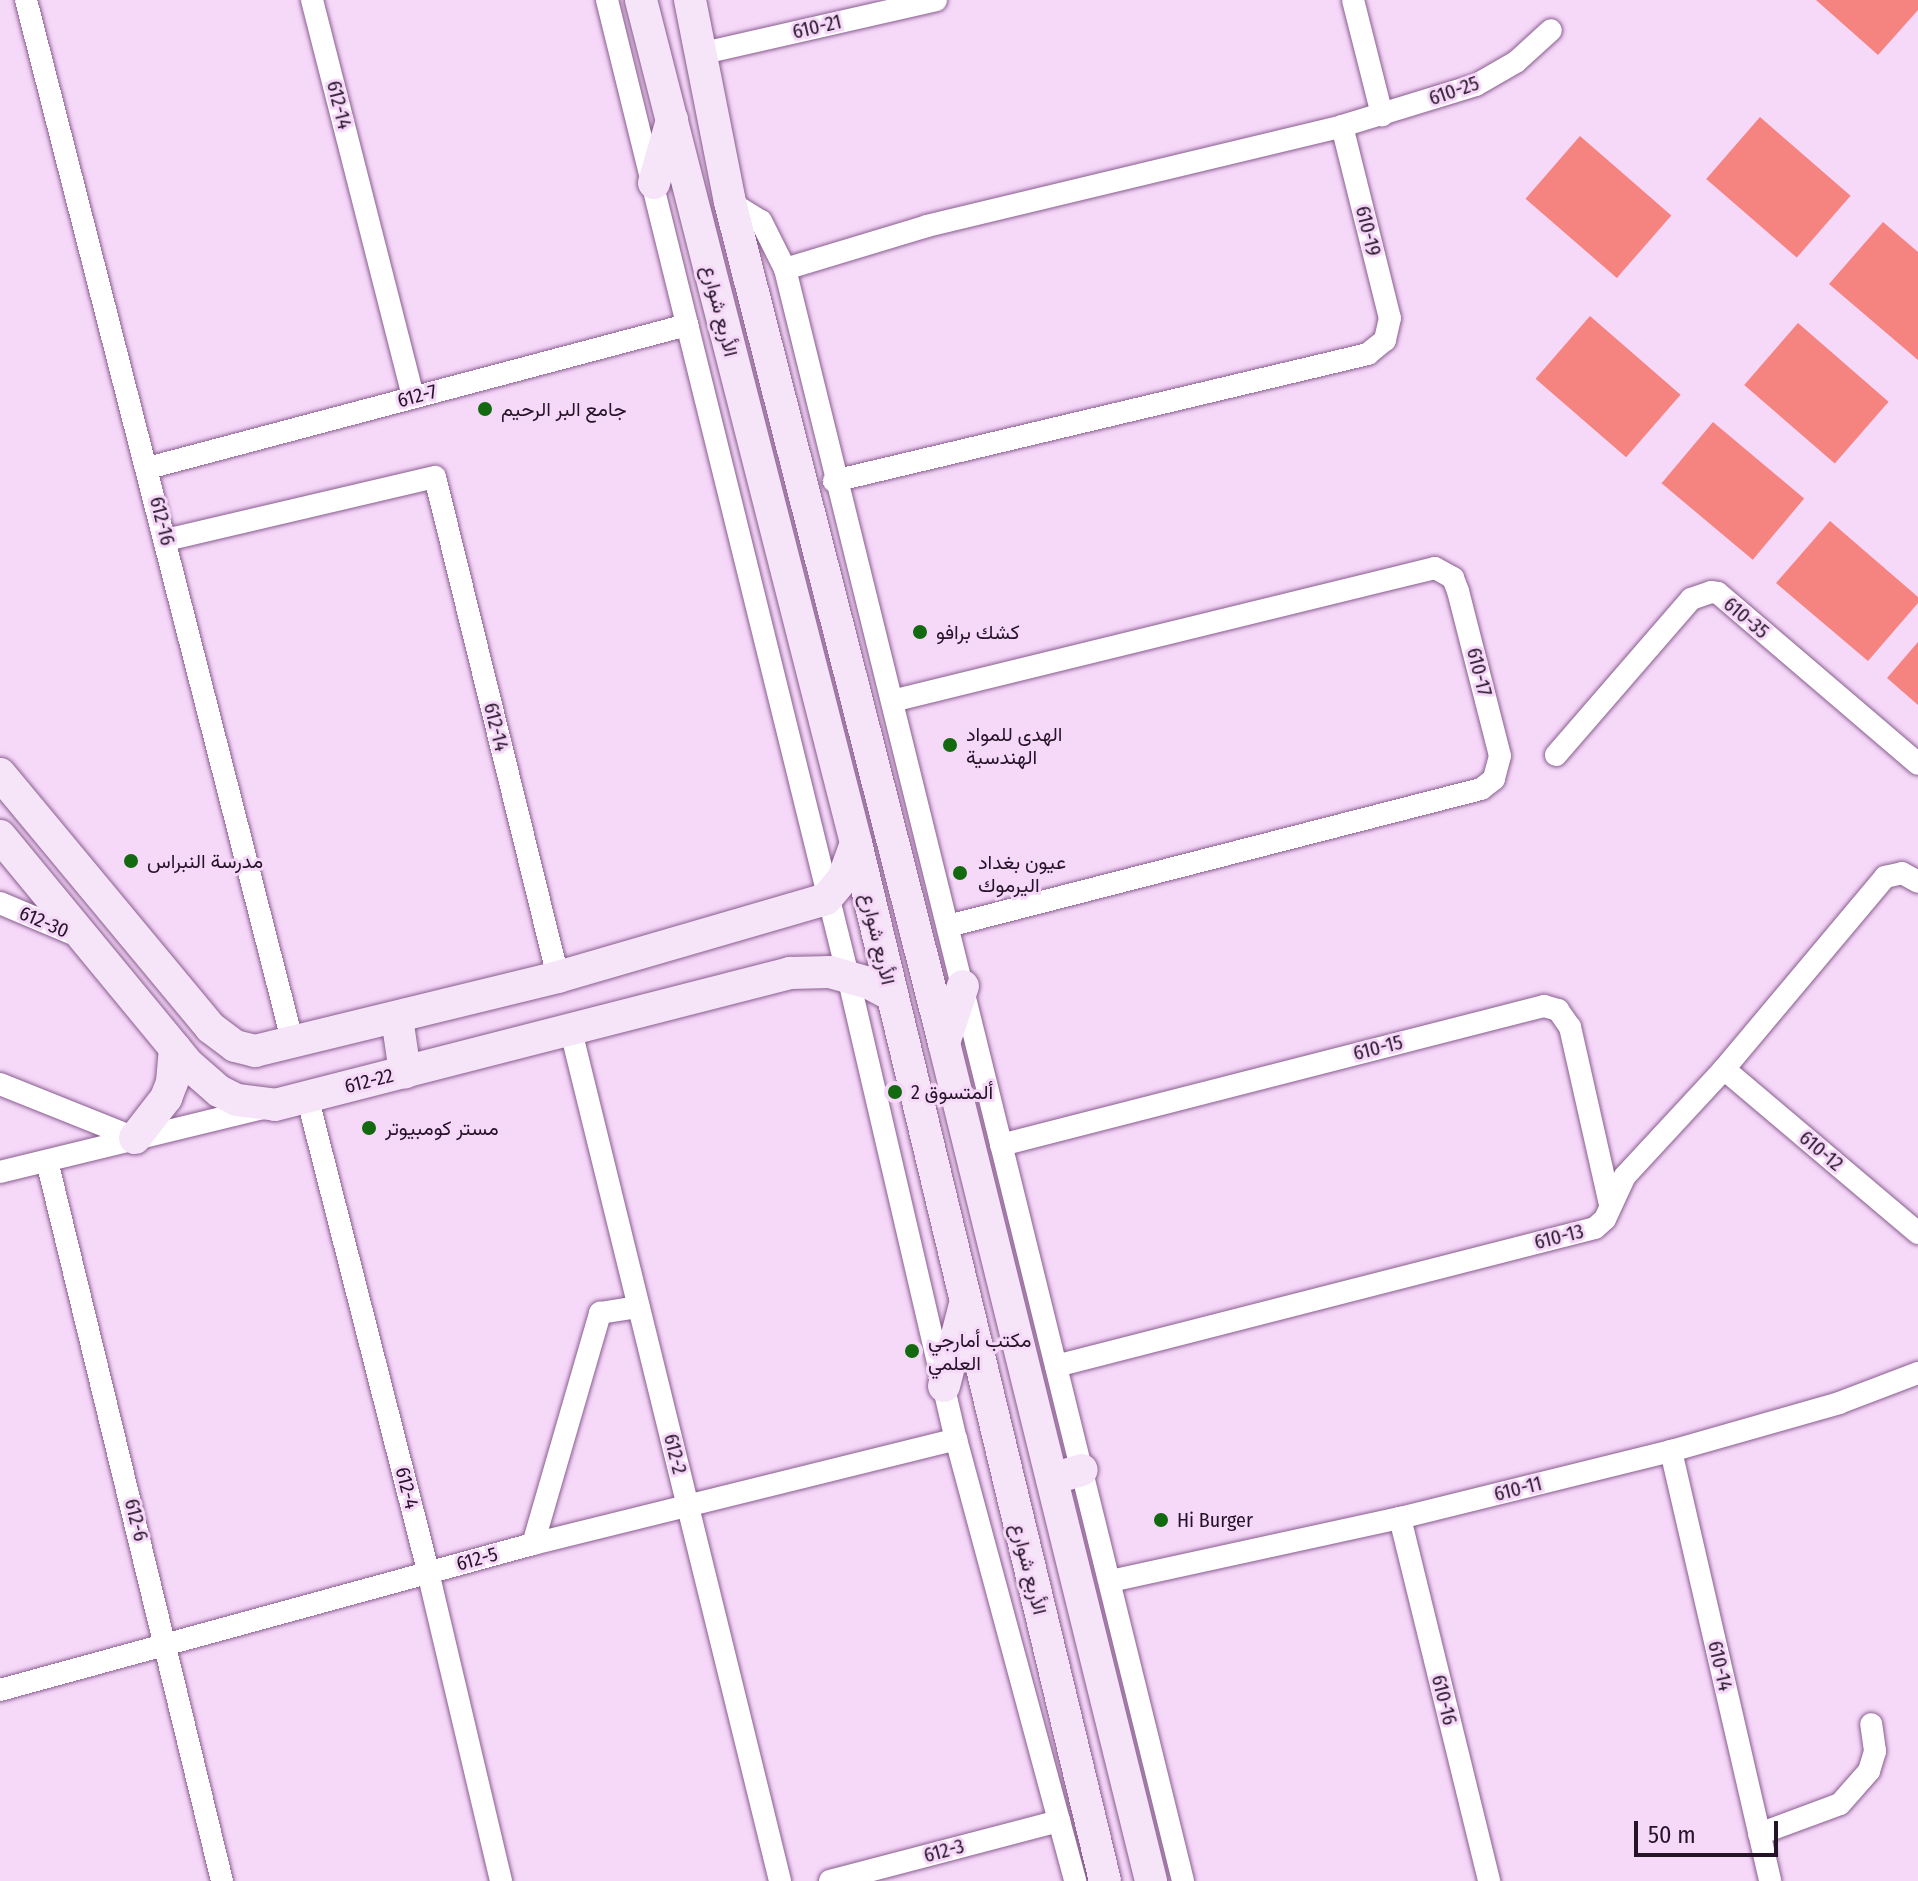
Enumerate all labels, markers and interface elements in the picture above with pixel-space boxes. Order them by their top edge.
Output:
street label: 610-21 [790,10,844,44]
street label: 610-25 [1426,71,1482,111]
street label: 612-14 [321,78,357,132]
street label: 610-19 [1350,203,1386,259]
street label: الأربع شوارع [697,263,743,359]
street label: 612-7 [395,379,439,413]
place label: جامع البر الرحيم [501,397,627,421]
marker: جامع البر الرحيم [476,400,494,418]
street label: 612-16 [144,494,180,548]
street label: 610-35 [1719,592,1773,644]
place label: كشك برافو [936,620,1020,644]
marker: كشك برافو [911,623,929,641]
street label: 610-17 [1461,645,1497,699]
street label: 612-14 [478,700,514,754]
place label: الهدى للمواد الهندسية [966,722,1062,769]
marker: الهدى للمواد الهندسية [941,736,959,754]
place label: مدرسة النبراس [147,849,263,873]
place label: عيون بغداد اليرموك [978,850,1066,897]
marker: مدرسة النبراس [122,852,140,870]
marker: عيون بغداد اليرموك [949,862,971,884]
street label: الأربع شوارع [856,891,900,987]
street label: 612-30 [16,901,72,943]
street label: 610-15 [1351,1030,1405,1066]
street label: 612-22 [342,1063,396,1099]
place label: ألمتسوق 2 [911,1080,993,1104]
marker: ألمتسوق 2 [886,1083,904,1101]
place label: مستر كومبيوتر [385,1116,499,1140]
marker: مستر كومبيوتر [360,1119,378,1137]
street label: 610-12 [1794,1126,1848,1176]
street label: 610-13 [1532,1219,1586,1255]
place label: مكتب أمارجي العلمي [928,1328,1032,1375]
marker: مكتب أمارجي العلمي [903,1342,921,1360]
street label: 612-2 [658,1431,692,1477]
street label: 612-4 [390,1464,424,1512]
street label: 610-11 [1492,1471,1544,1507]
street label: 612-6 [119,1496,153,1544]
place label: Hi Burger [1177,1508,1253,1532]
marker: Hi Burger [1152,1511,1170,1529]
street label: الأربع شوارع [1006,1521,1052,1617]
street label: 612-5 [454,1542,500,1576]
street label: 610-14 [1703,1639,1737,1693]
street label: 610-16 [1426,1672,1462,1728]
scale bar [1638,1805,1782,1855]
text: 50 m [1648,1821,1696,1849]
street label: 612-3 [921,1834,967,1868]

